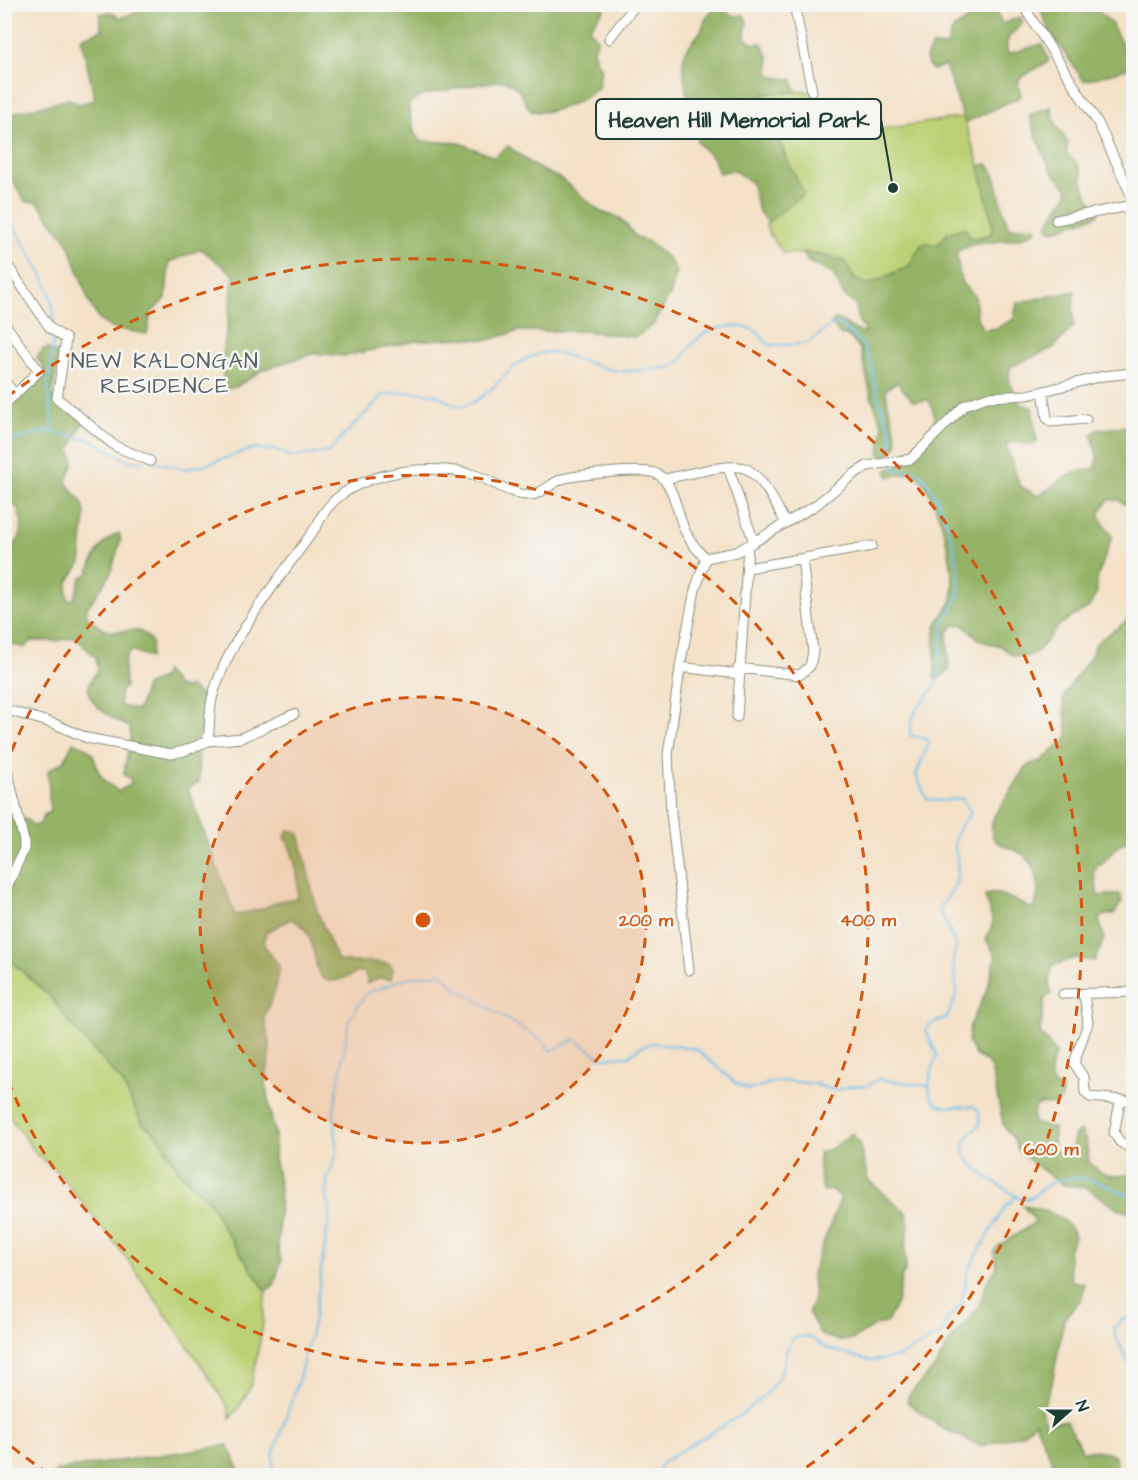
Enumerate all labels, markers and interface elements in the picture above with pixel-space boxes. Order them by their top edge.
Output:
callout: Heaven Hill Memorial Park [596,99,881,139]
text: Heaven Hill Memorial Park [608,105,870,136]
district label: NEW KALONGAN RESIDENCE [71,346,259,402]
text: 200 m [618,908,674,933]
text: 400 m [840,908,897,933]
centre of rings [413,910,433,930]
text: 600 m [1023,1137,1080,1162]
north arrow [1039,1381,1099,1441]
text: N [1070,1397,1094,1415]

